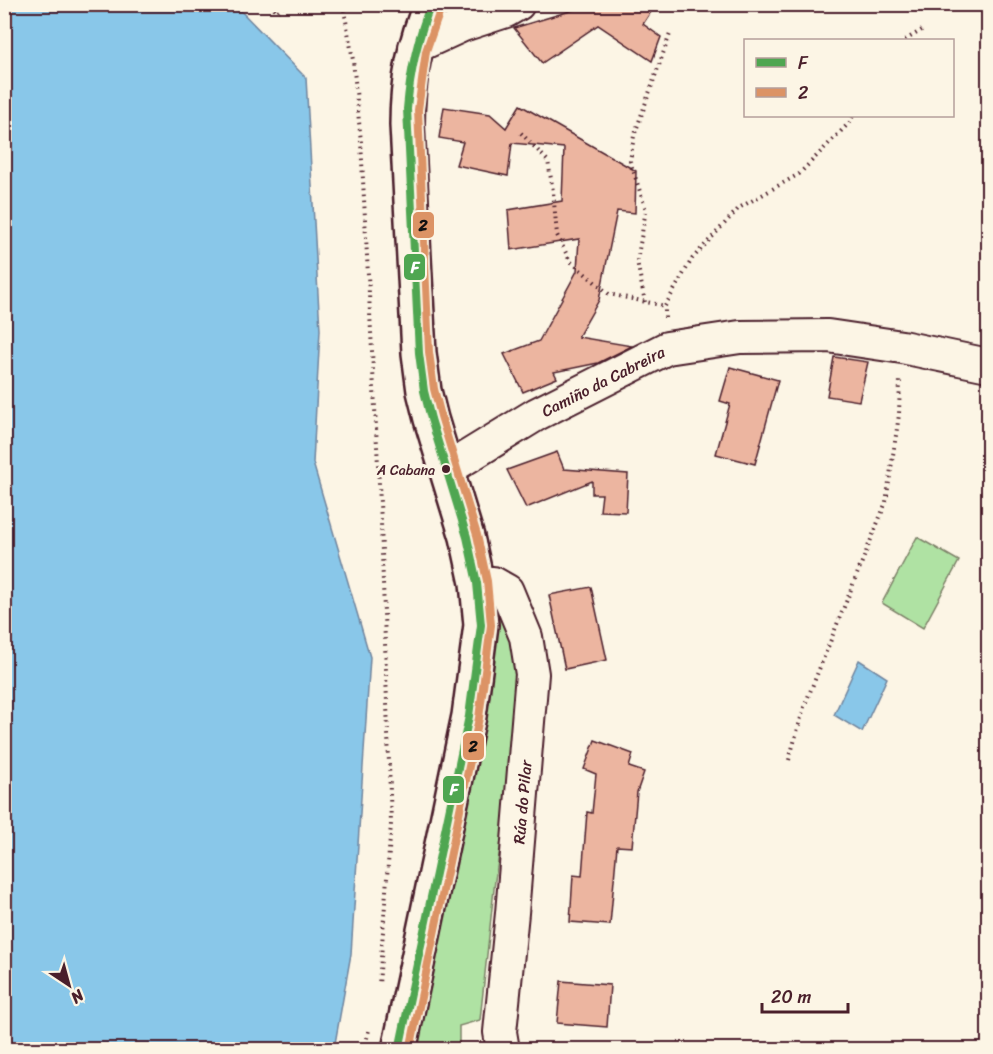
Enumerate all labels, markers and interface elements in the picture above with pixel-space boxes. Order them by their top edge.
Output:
legend [744,39,954,117]
text: F [798,47,809,79]
text: 2 [798,77,808,109]
line badge: 2 [412,211,435,239]
text: 2 [417,211,428,240]
line badge: F [403,253,426,281]
text: F [410,253,421,282]
street label: Camiño da Cabreira [536,337,671,425]
place label: A Cabana [376,458,435,483]
marker: A Cabana [440,463,452,475]
line badge: 2 [462,732,485,761]
text: 2 [467,732,478,761]
street label: Rúa do Pilar [504,757,541,845]
line badge: F [442,775,465,804]
text: F [449,775,460,804]
north arrow [39,955,99,1015]
scale bar [762,976,848,1014]
text: N [64,981,91,1012]
text: 20 m [771,981,811,1013]

